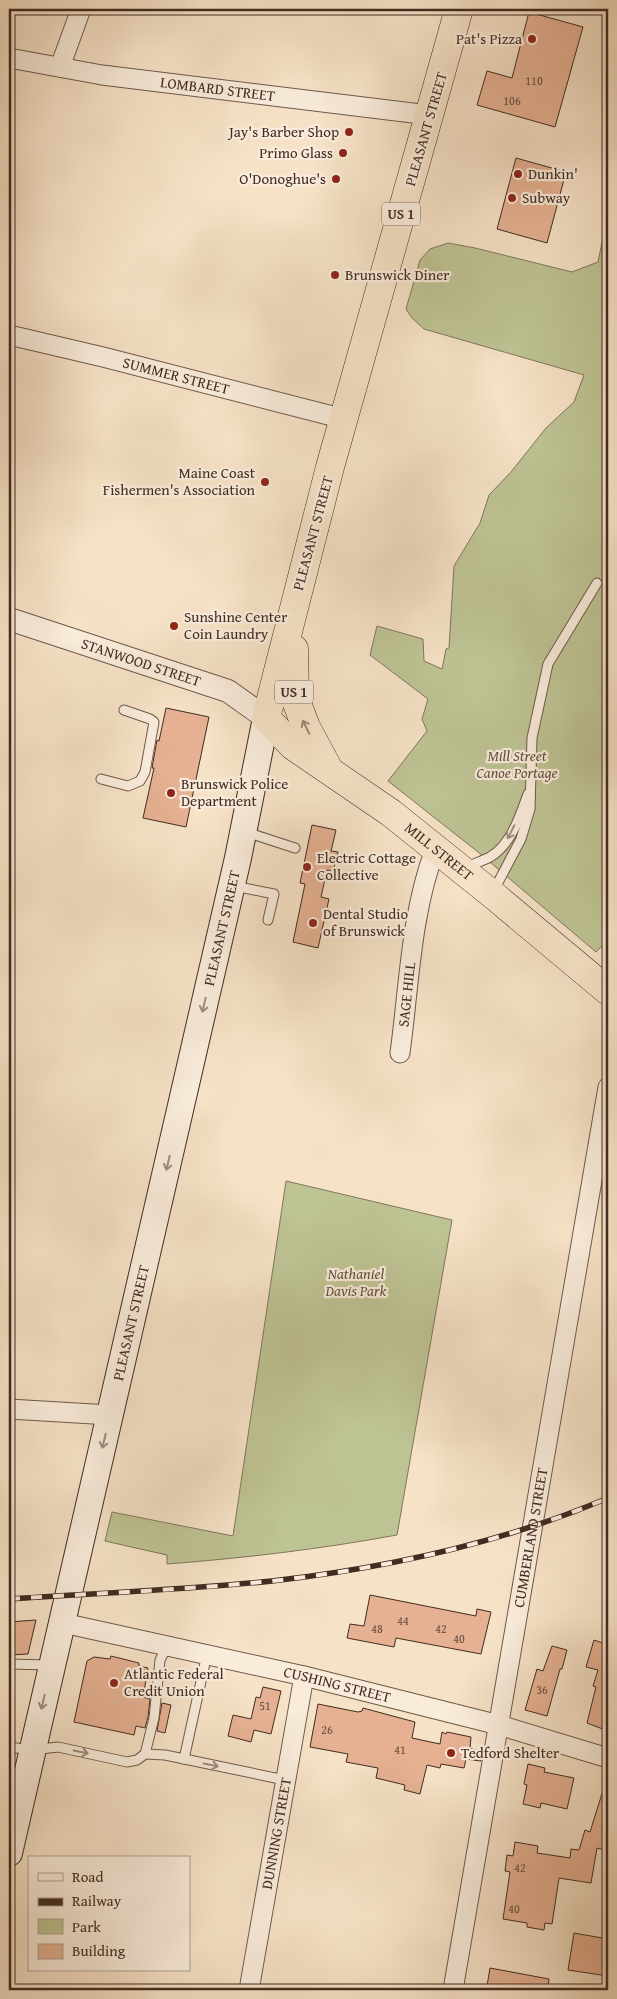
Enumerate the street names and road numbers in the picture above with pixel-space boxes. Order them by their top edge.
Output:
street label: PLEASANT STREET [399,69,452,188]
street label: LOMBARD STREET [159,71,277,106]
road number: US 1 [382,202,420,225]
street label: SUMMER STREET [121,352,232,399]
street label: PLEASANT STREET [287,473,338,593]
street label: STANWOOD STREET [79,632,204,692]
road number: US 1 [275,680,313,704]
street label: MILL STREET [400,817,479,886]
street label: PLEASANT STREET [198,868,245,988]
street label: SAGE HILL [392,960,420,1028]
street label: PLEASANT STREET [107,1262,154,1383]
street label: CUMBERLAND STREET [508,1465,553,1609]
street label: CUSHING STREET [282,1661,394,1708]
street label: DUNNING STREET [256,1775,296,1891]

